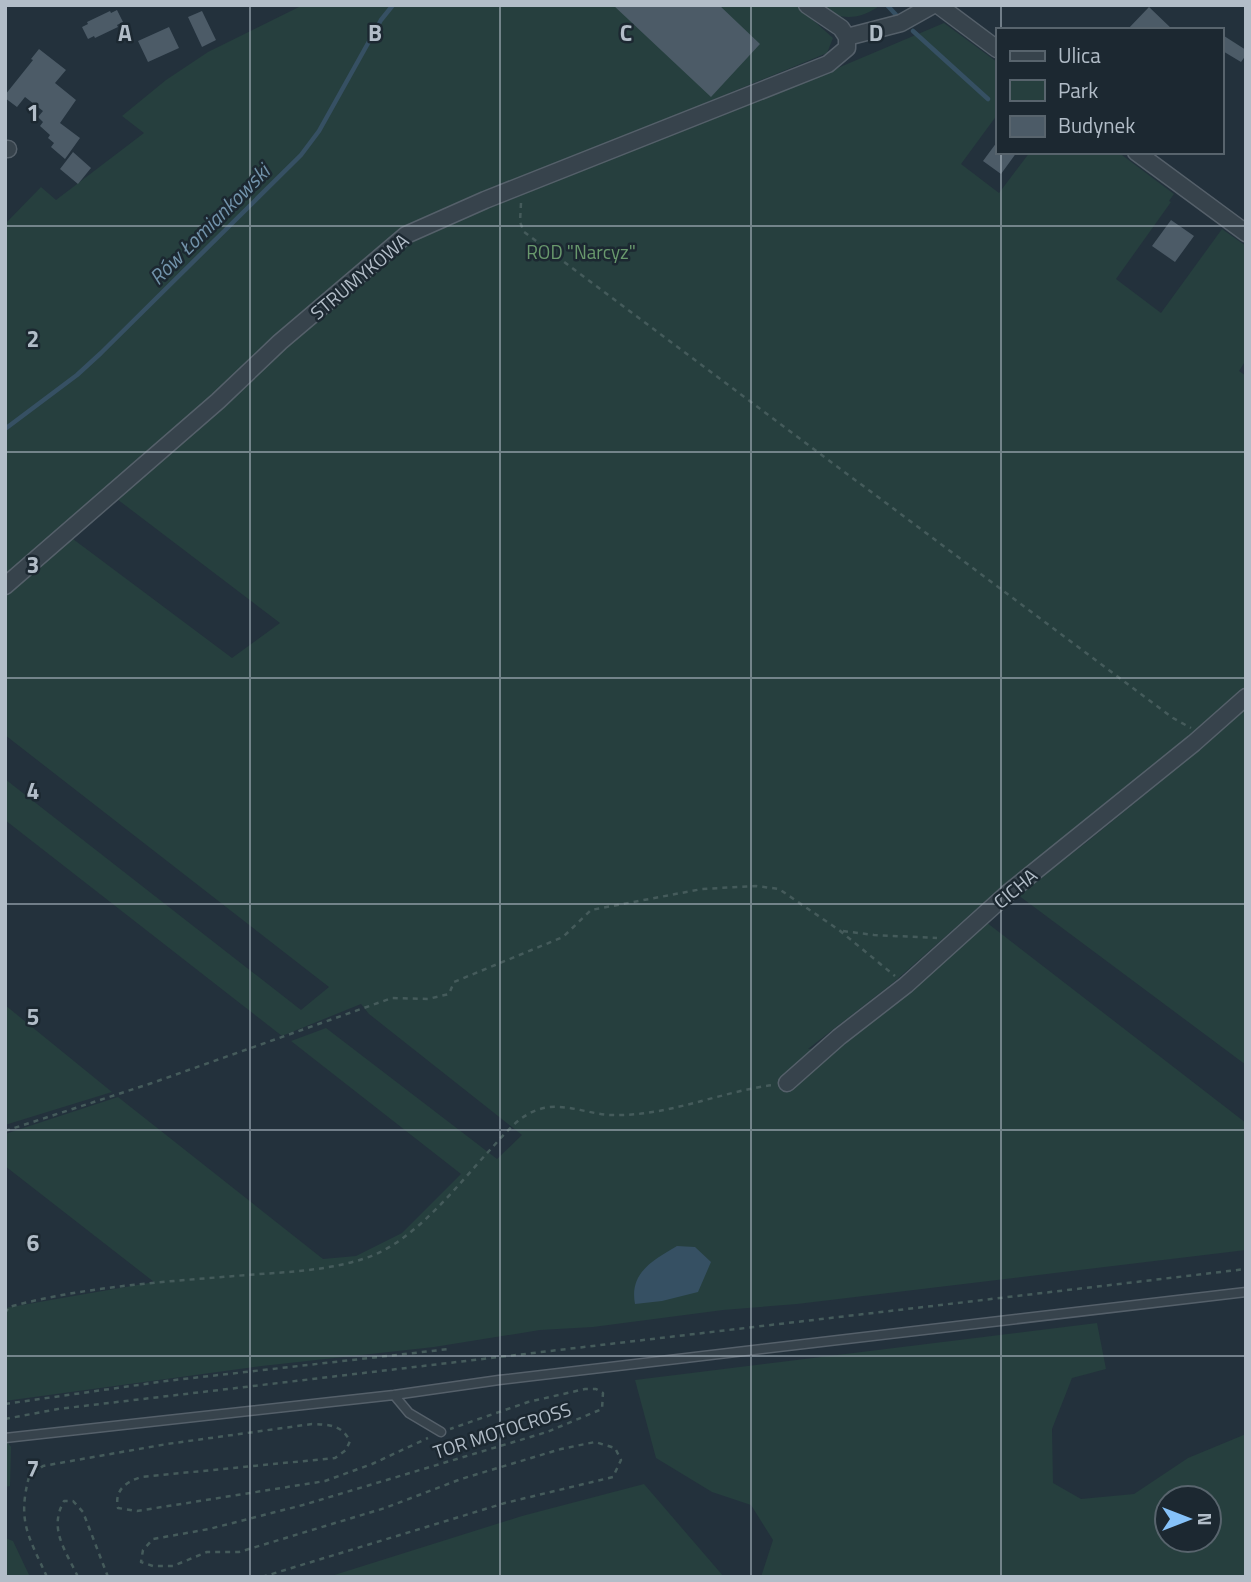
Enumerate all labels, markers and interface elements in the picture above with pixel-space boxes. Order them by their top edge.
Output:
text: A [118,15,132,50]
text: B [368,15,382,50]
text: C [620,15,632,50]
text: D [869,15,883,50]
legend [996,28,1223,154]
text: Ulica [1058,39,1101,71]
text: Park [1058,74,1098,106]
text: 1 [27,95,39,130]
text: Budynek [1058,109,1135,141]
water label: Rów Łomiankowski [141,154,279,292]
street label: STRUMYKOWA [303,226,415,326]
park label: ROD "Narcyz" [526,237,636,266]
text: 2 [27,321,39,356]
text: 3 [27,547,39,582]
text: 4 [27,773,39,808]
street label: CICHA [987,861,1043,915]
text: 5 [27,999,39,1034]
text: 6 [27,1225,40,1260]
street label: TOR MOTOCROSS [429,1394,575,1466]
text: 7 [27,1451,39,1486]
north arrow [1153,1484,1223,1554]
text: N [1191,1512,1220,1526]

